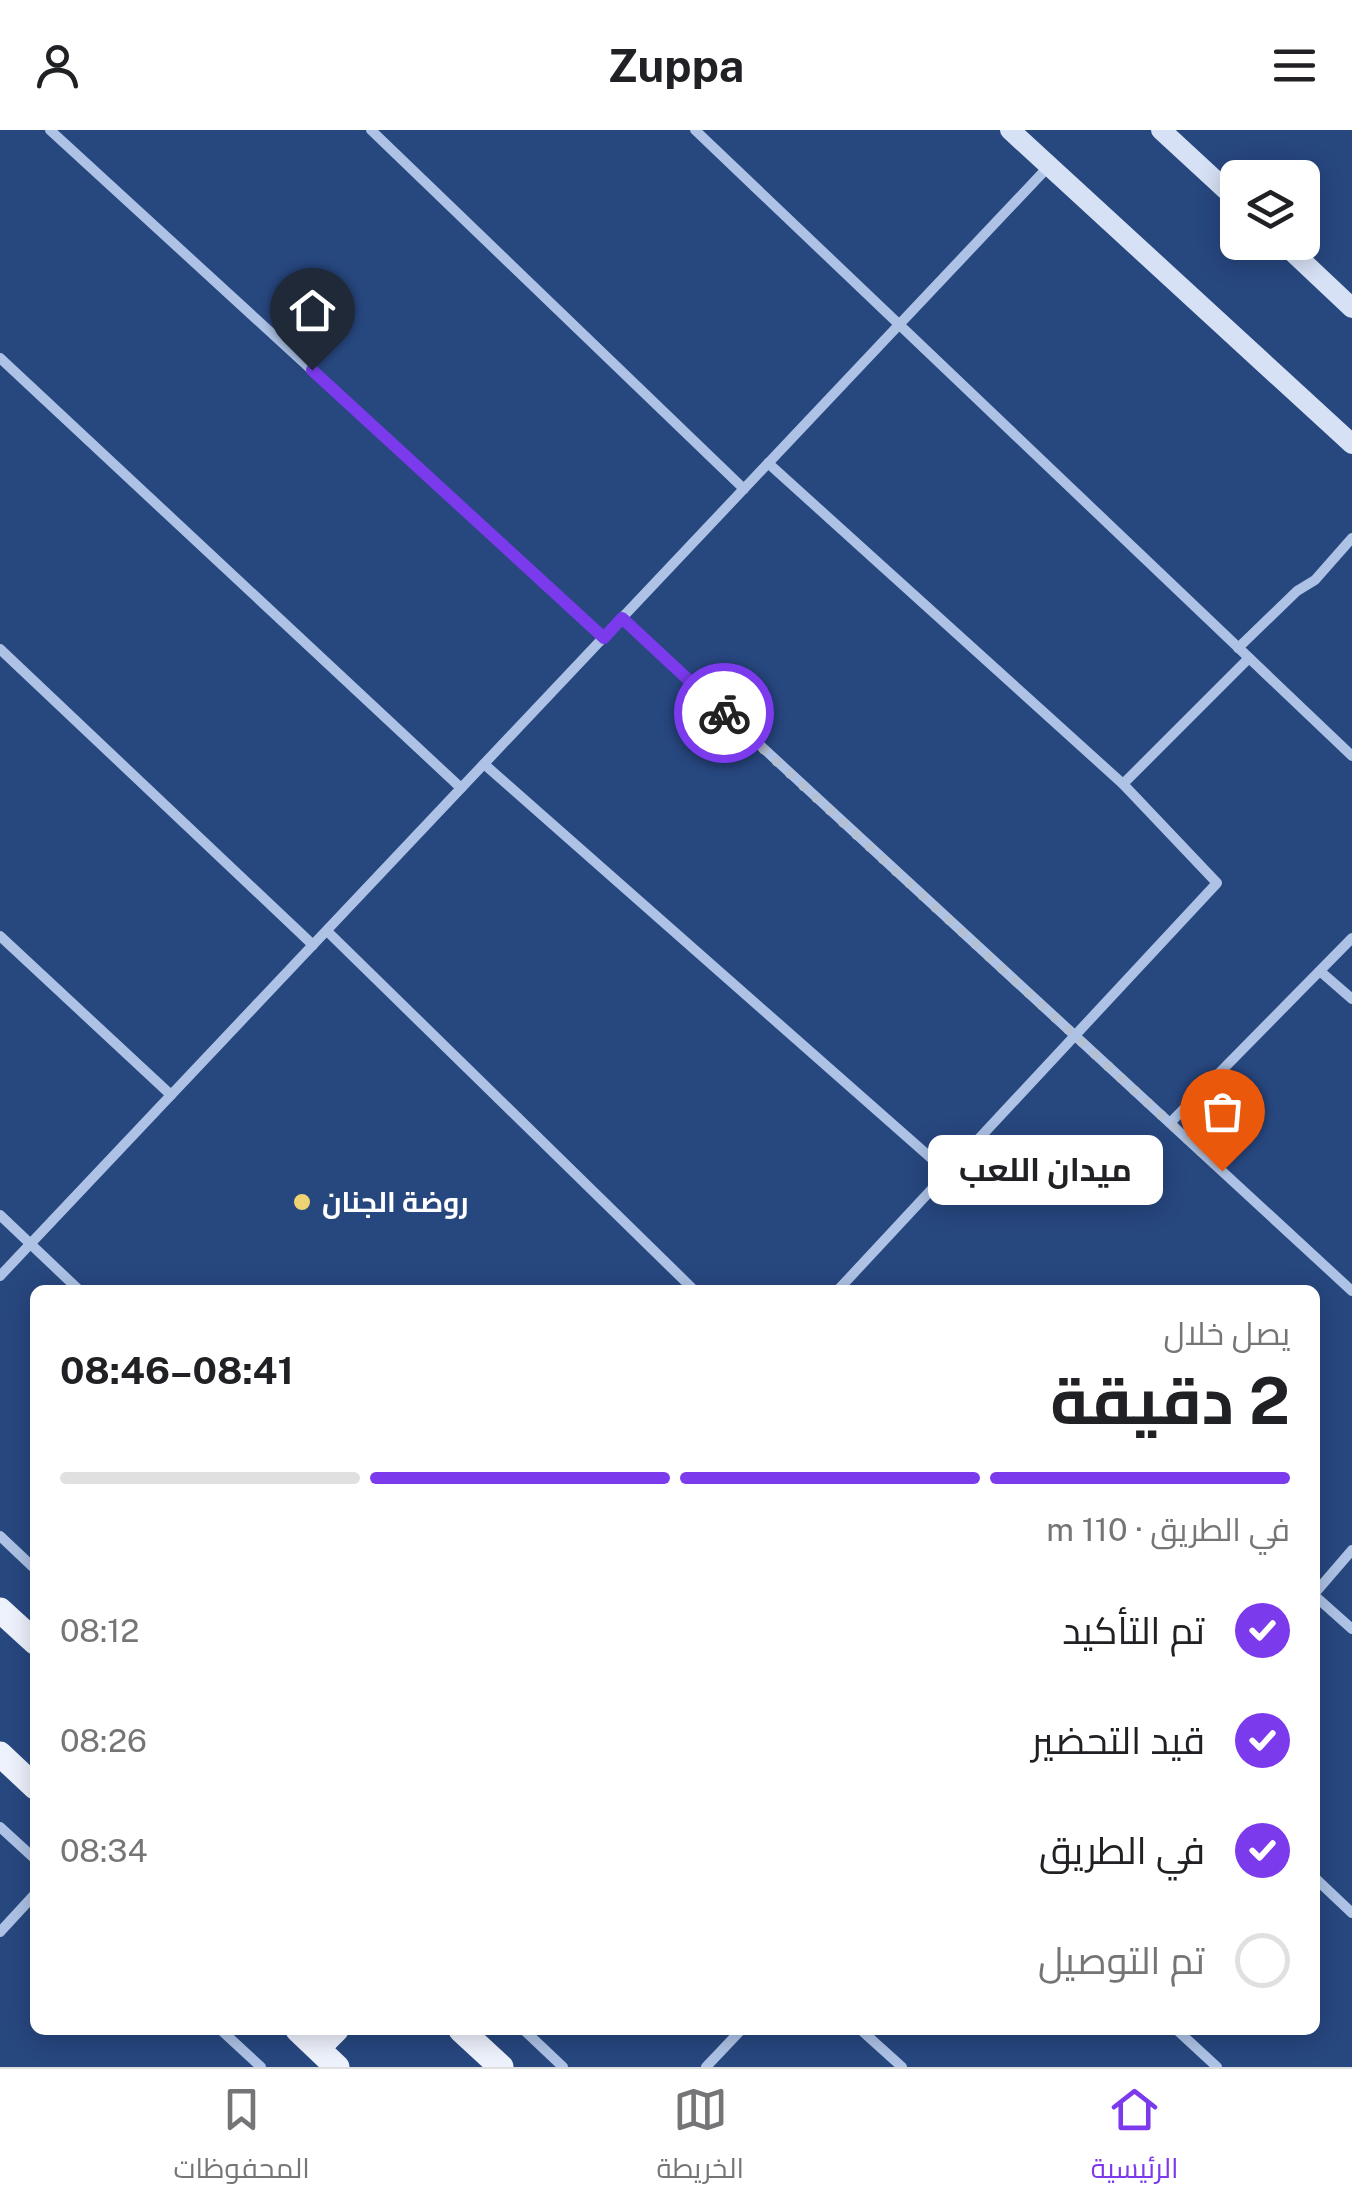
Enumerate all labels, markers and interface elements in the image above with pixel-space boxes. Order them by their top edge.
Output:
icon: person [30,38,85,93]
icon: menu [1267,38,1322,93]
text: Zuppa [608,39,744,92]
map controls [1220,160,1320,260]
button: layers [1220,160,1320,260]
pin [270,268,355,371]
icon: home [285,283,340,338]
courier [674,663,774,763]
icon: bike [697,686,752,741]
pin [1180,1069,1265,1172]
icon: bag [1195,1084,1250,1139]
callout: ميدان اللعب [927,1136,1162,1206]
text: ميدان اللعب [959,1151,1132,1188]
place label: روضة الجنان [322,1185,468,1219]
marker: روضة الجنان [291,1191,313,1213]
text: يصل خلال [1163,1315,1290,1352]
text: 08:41–08:46 [60,1348,294,1393]
text: 2 دقيقة [1050,1362,1290,1439]
text: في الطريق · 110 m [1046,1511,1290,1548]
icon: check [1235,1603,1290,1658]
text: تم التأكيد [1062,1608,1205,1653]
text: 08:12 [60,1612,139,1649]
icon: check [1235,1713,1290,1768]
text: قيد التحضير [1031,1718,1205,1763]
text: 08:26 [60,1722,147,1759]
icon: check [1235,1823,1290,1878]
text: في الطريق [1039,1828,1205,1873]
text: 08:34 [60,1832,148,1869]
text: تم التوصيل [1038,1938,1205,1983]
tab: المحفوظات [173,2082,310,2194]
tab: الخريطة [657,2082,744,2194]
tab: الرئيسية [1091,2082,1179,2194]

